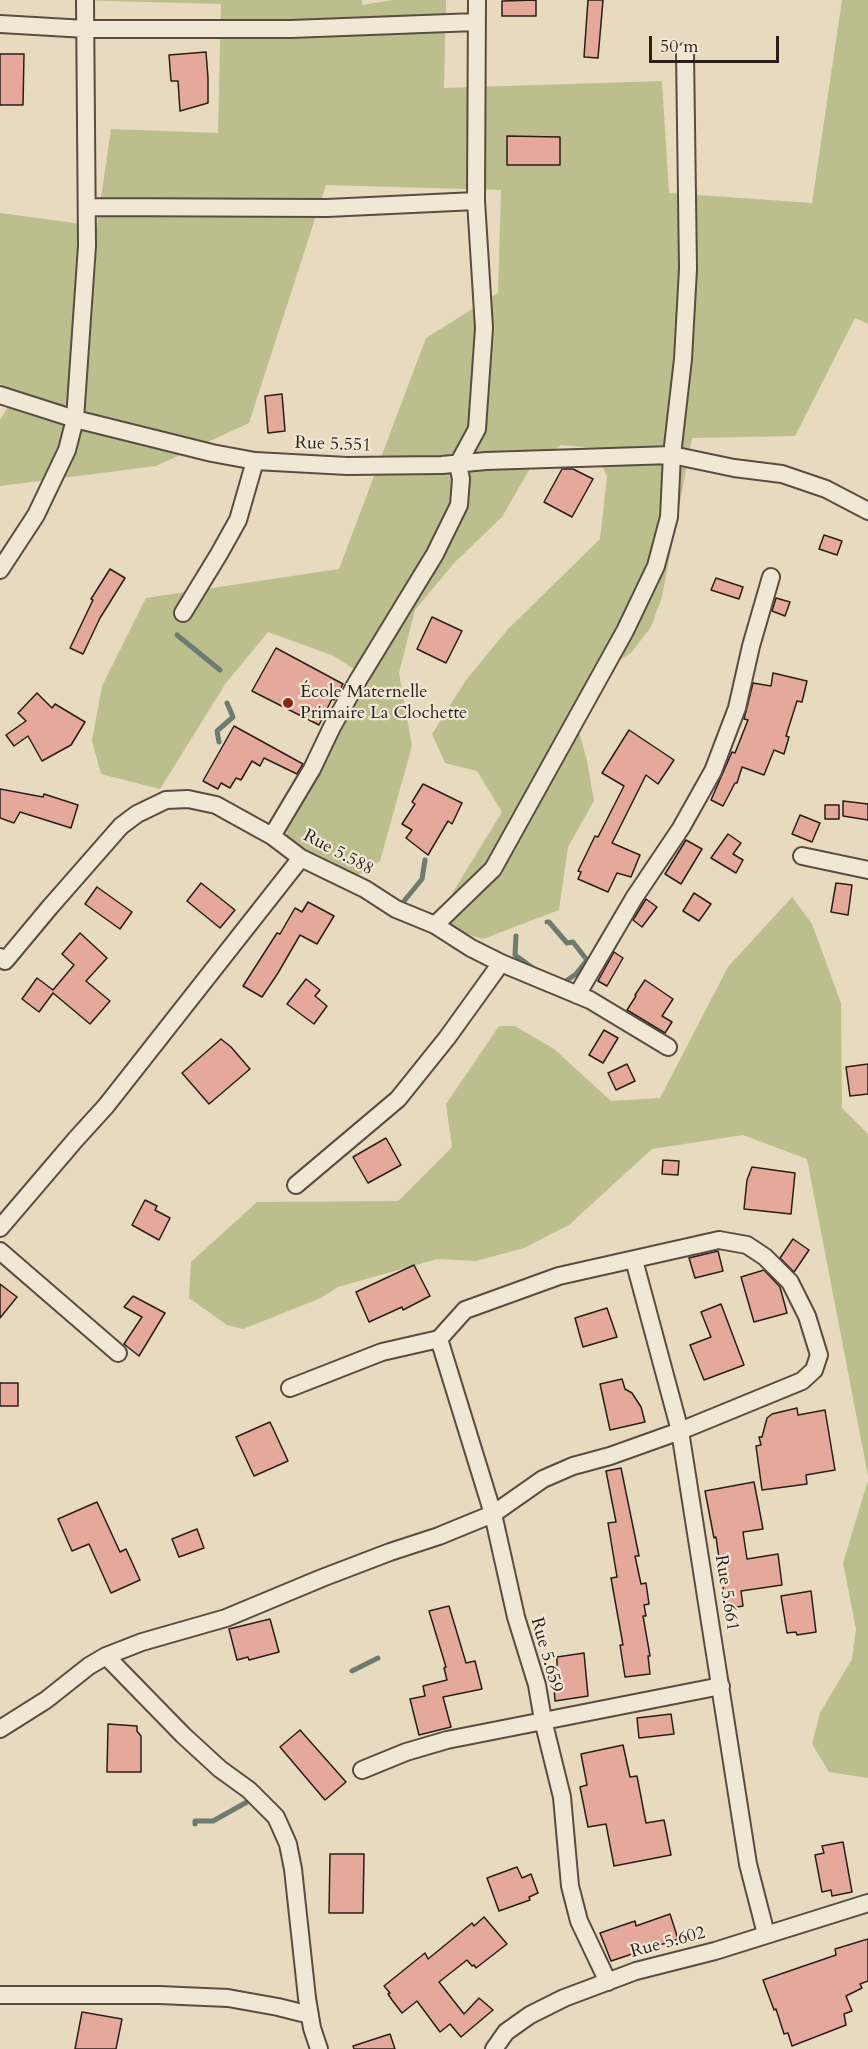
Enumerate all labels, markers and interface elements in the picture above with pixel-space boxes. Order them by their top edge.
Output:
scale bar [652,24,782,62]
text: 50 m [660,34,699,59]
street label: Rue 5.551 [294,433,372,457]
place label: École Maternelle Primaire La Clochette [300,682,467,724]
marker: École Maternelle Primaire La Clochette [281,696,295,710]
street label: Rue 5.588 [299,825,377,881]
street label: Rue 5.661 [709,1553,743,1633]
street label: Rue 5.659 [525,1615,567,1695]
street label: Rue 5.602 [628,1923,708,1963]

